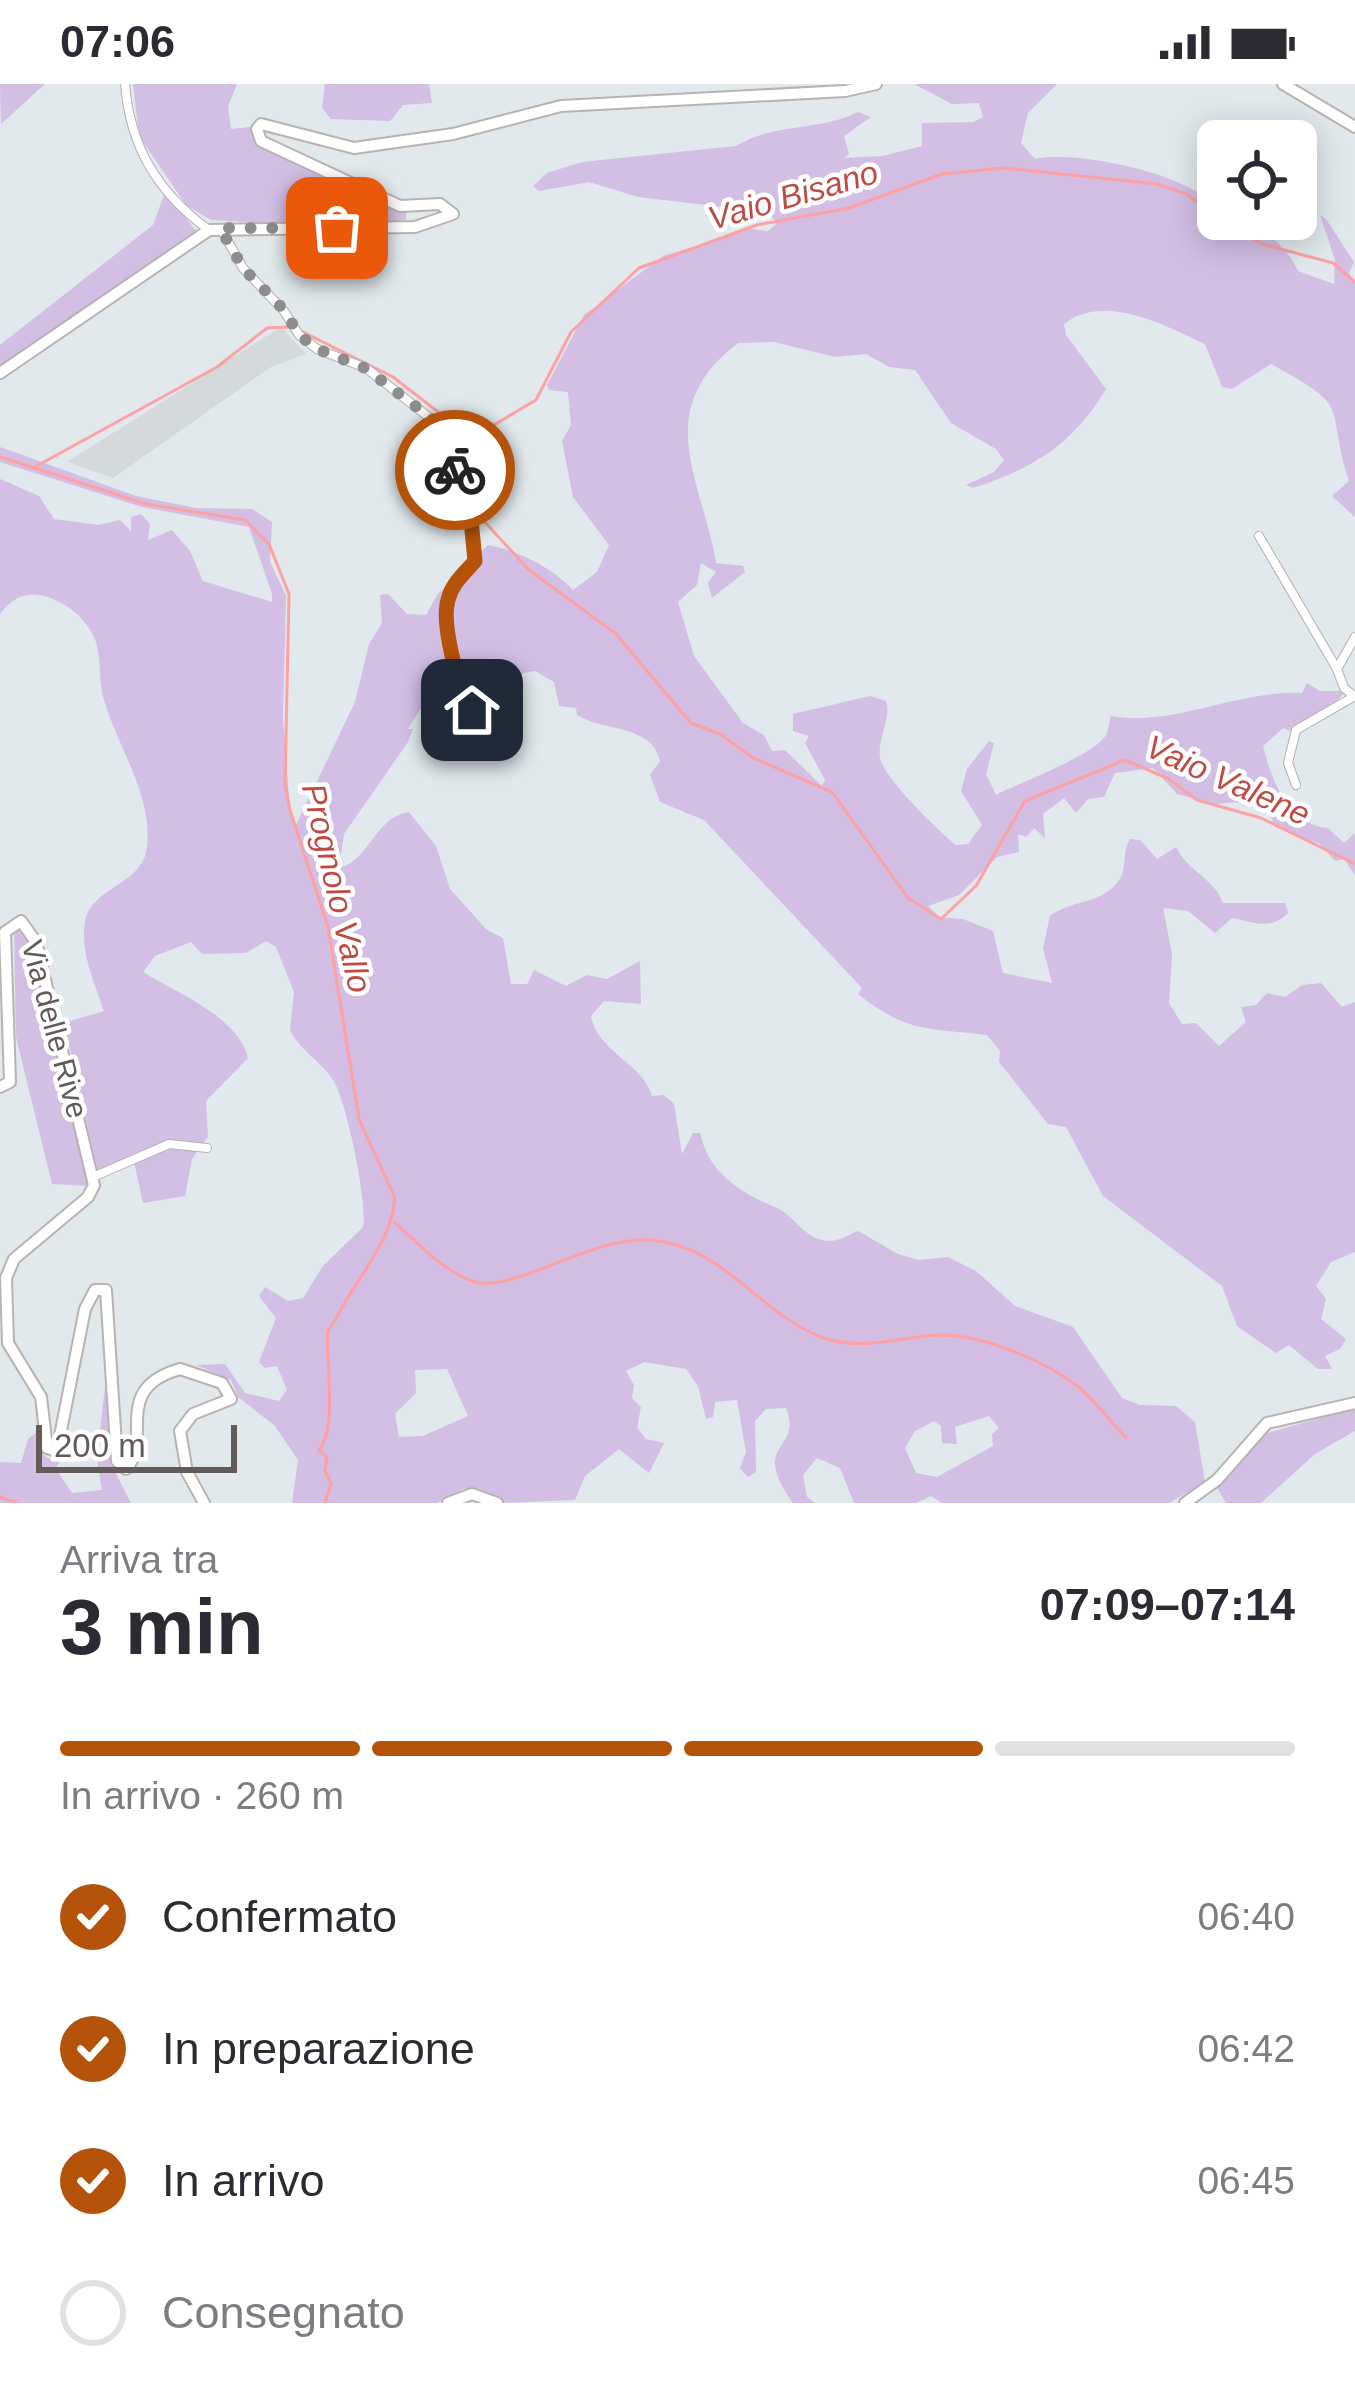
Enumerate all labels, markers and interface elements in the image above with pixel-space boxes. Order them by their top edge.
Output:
text: 07:06 [60,16,175,67]
map controls [1197,120,1317,240]
button: locate [1197,120,1317,240]
water label: Vaio Bisano [704,153,882,237]
pin [286,177,388,279]
icon: bag [304,195,370,261]
courier [395,410,515,530]
icon: bike [422,437,488,503]
pin [421,659,523,761]
icon: home [439,677,505,743]
water label: Vaio Valene [1140,727,1316,833]
water label: Prognolo Vallo [295,780,379,996]
street label: Via delle Rive [15,936,95,1122]
scale bar [36,1419,237,1472]
text: 200 m [54,1427,146,1464]
text: Arriva tra [60,1538,218,1581]
text: 07:09–07:14 [1040,1579,1295,1630]
text: 3 min [60,1583,264,1671]
text: In arrivo · 260 m [60,1774,344,1817]
icon: check [60,1884,126,1950]
text: Confermato [162,1891,397,1942]
text: 06:40 [1197,1895,1295,1938]
icon: check [60,2016,126,2082]
text: In preparazione [162,2023,475,2074]
text: 06:42 [1197,2027,1295,2070]
icon: check [60,2148,126,2214]
text: In arrivo [162,2155,325,2206]
text: 06:45 [1197,2159,1295,2202]
text: Consegnato [162,2287,405,2338]

